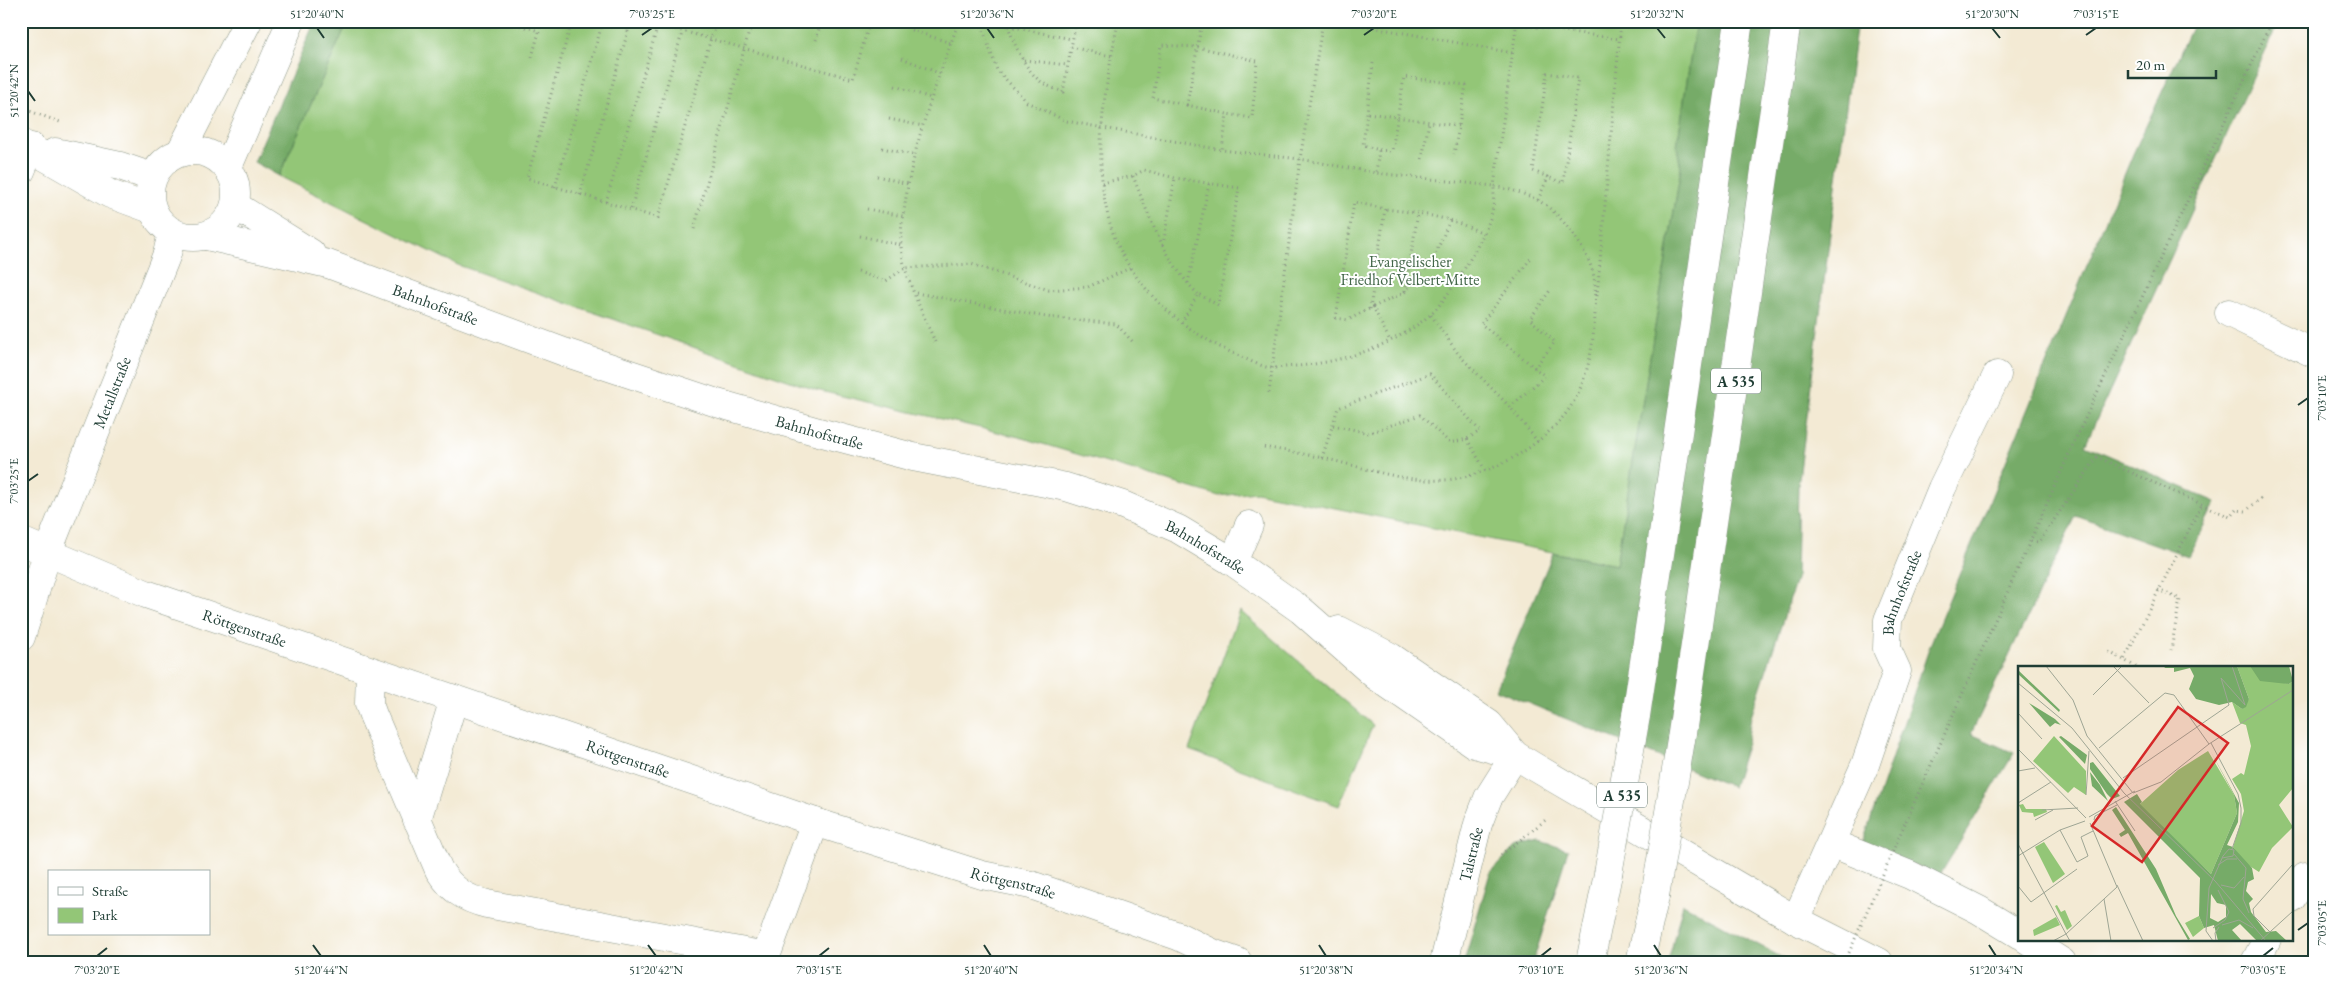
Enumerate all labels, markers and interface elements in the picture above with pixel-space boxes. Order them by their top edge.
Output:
text: 51°20'40"N [290,6,344,22]
text: 7°03'25"E [629,6,675,22]
text: 51°20'36"N [960,6,1014,22]
text: 7°03'20"E [1351,6,1397,22]
text: 51°20'32"N [1630,6,1684,22]
text: 51°20'30"N [1965,6,2019,22]
text: 7°03'15"E [2073,6,2119,22]
scale bar [2128,48,2216,80]
text: 20 m [2136,55,2165,74]
text: 51°20'42"N [6,64,22,118]
park label: Evangelischer Friedhof Velbert-Mitte [1340,251,1480,290]
street label: Bahnhofstraße [390,279,481,330]
street label: Metallstraße [88,353,135,431]
road number: A 535 [1711,368,1761,394]
text: 7°03'10"E [2314,375,2330,421]
street label: Bahnhofstraße [773,410,866,454]
text: 7°03'25"E [6,458,22,504]
street label: Bahnhofstraße [1162,514,1250,578]
street label: Bahnhofstraße [1877,547,1926,636]
street label: Röttgenstraße [200,604,289,652]
inset map [2018,666,2294,940]
street label: Röttgenstraße [583,734,673,782]
road number: A 535 [1597,782,1647,808]
street label: Talstraße [1454,825,1487,884]
street label: Röttgenstraße [968,862,1059,903]
legend [48,870,210,936]
text: Straße [92,881,128,900]
text: 7°03'05"E [2314,900,2330,946]
text: Park [92,905,119,924]
text: 7°03'20"E [74,962,120,978]
text: 51°20'44"N [294,962,348,978]
text: 51°20'42"N [629,962,683,978]
text: 7°03'15"E [796,962,842,978]
text: 51°20'40"N [964,962,1018,978]
text: 51°20'38"N [1299,962,1353,978]
text: 7°03'10"E [1518,962,1564,978]
text: 51°20'36"N [1634,962,1688,978]
text: 51°20'34"N [1969,962,2023,978]
text: 7°03'05"E [2240,962,2286,978]

